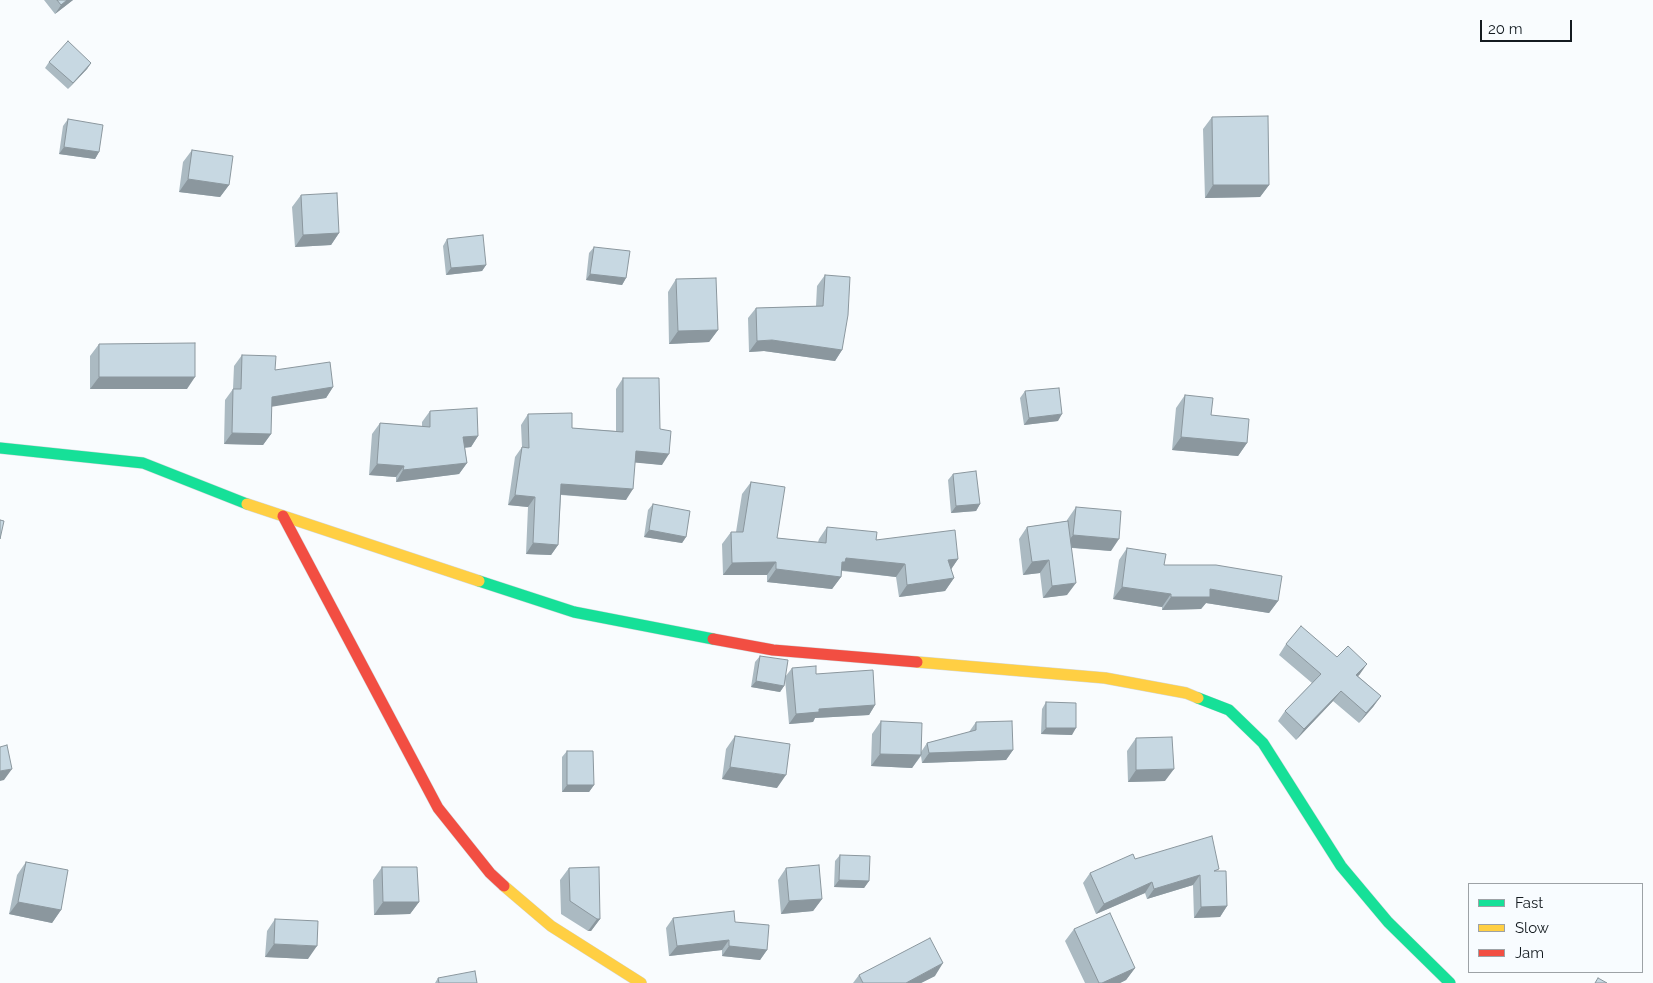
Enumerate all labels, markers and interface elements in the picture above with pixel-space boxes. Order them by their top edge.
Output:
scale bar [1483,10,1576,42]
text: 20 m [1488,20,1523,38]
legend [1468,883,1643,973]
text: Fast [1515,894,1543,912]
text: Slow [1515,919,1549,937]
text: Jam [1515,944,1544,962]

